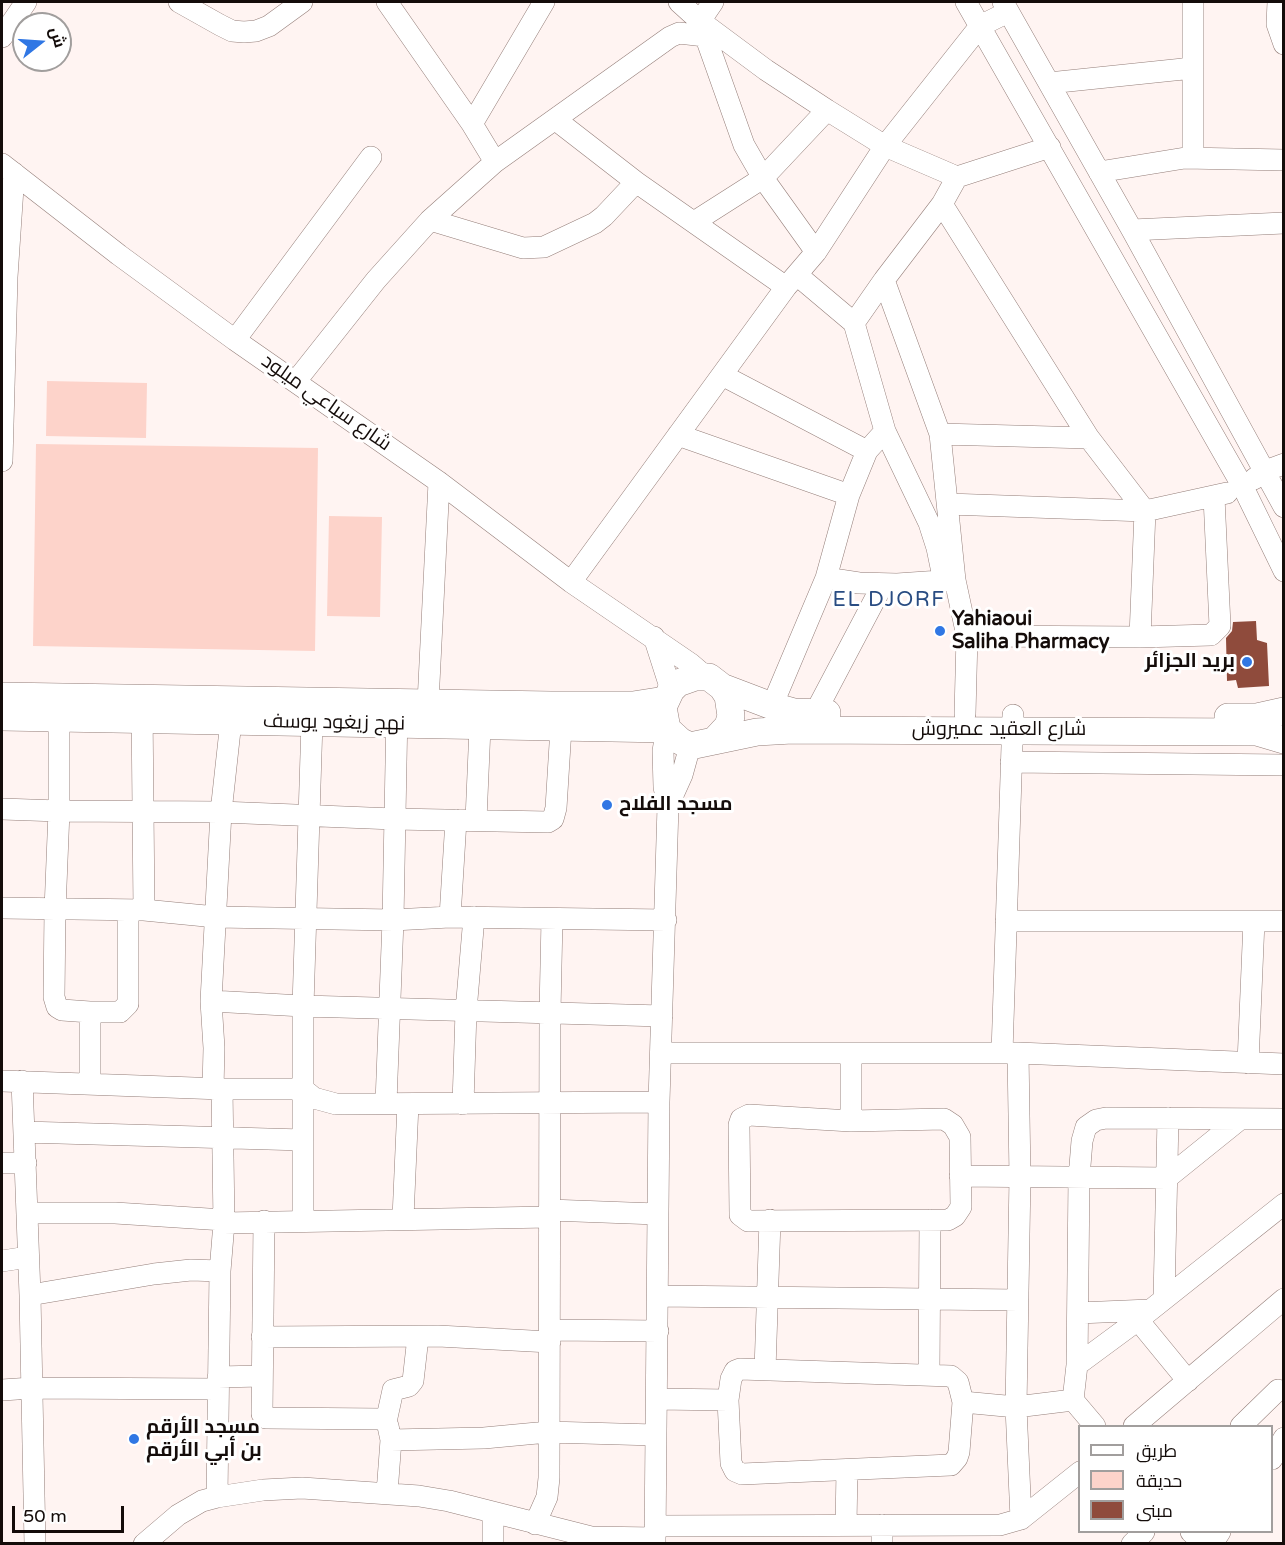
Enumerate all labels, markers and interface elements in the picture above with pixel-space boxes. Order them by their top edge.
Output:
north arrow [12,12,72,72]
text: ش [45,25,70,50]
street label: شارع سباعي ميلود [256,349,396,457]
district label: EL DJORF [833,587,945,613]
place label: Yahiaoui Saliha Pharmacy [952,608,1110,655]
marker: Yahiaoui Saliha Pharmacy [933,624,947,638]
place label: بريد الجزائر [1145,650,1235,674]
marker: بريد الجزائر [1240,655,1254,669]
street label: نهج زيغود يوسف [263,710,405,736]
street label: شارع العقيد عميروش [912,718,1086,742]
place label: مسجد الفلاح [619,793,732,817]
marker: مسجد الفلاح [600,798,614,812]
place label: مسجد الأرقم بن أبي الأرقم [146,1416,262,1463]
legend [1078,1425,1273,1533]
marker: مسجد الأرقم بن أبي الأرقم [127,1432,141,1446]
text: طريق [1136,1440,1177,1462]
text: حديقة [1136,1470,1182,1492]
scale bar [15,1494,128,1532]
text: مبنى [1136,1500,1173,1522]
text: 50 m [23,1505,67,1527]

